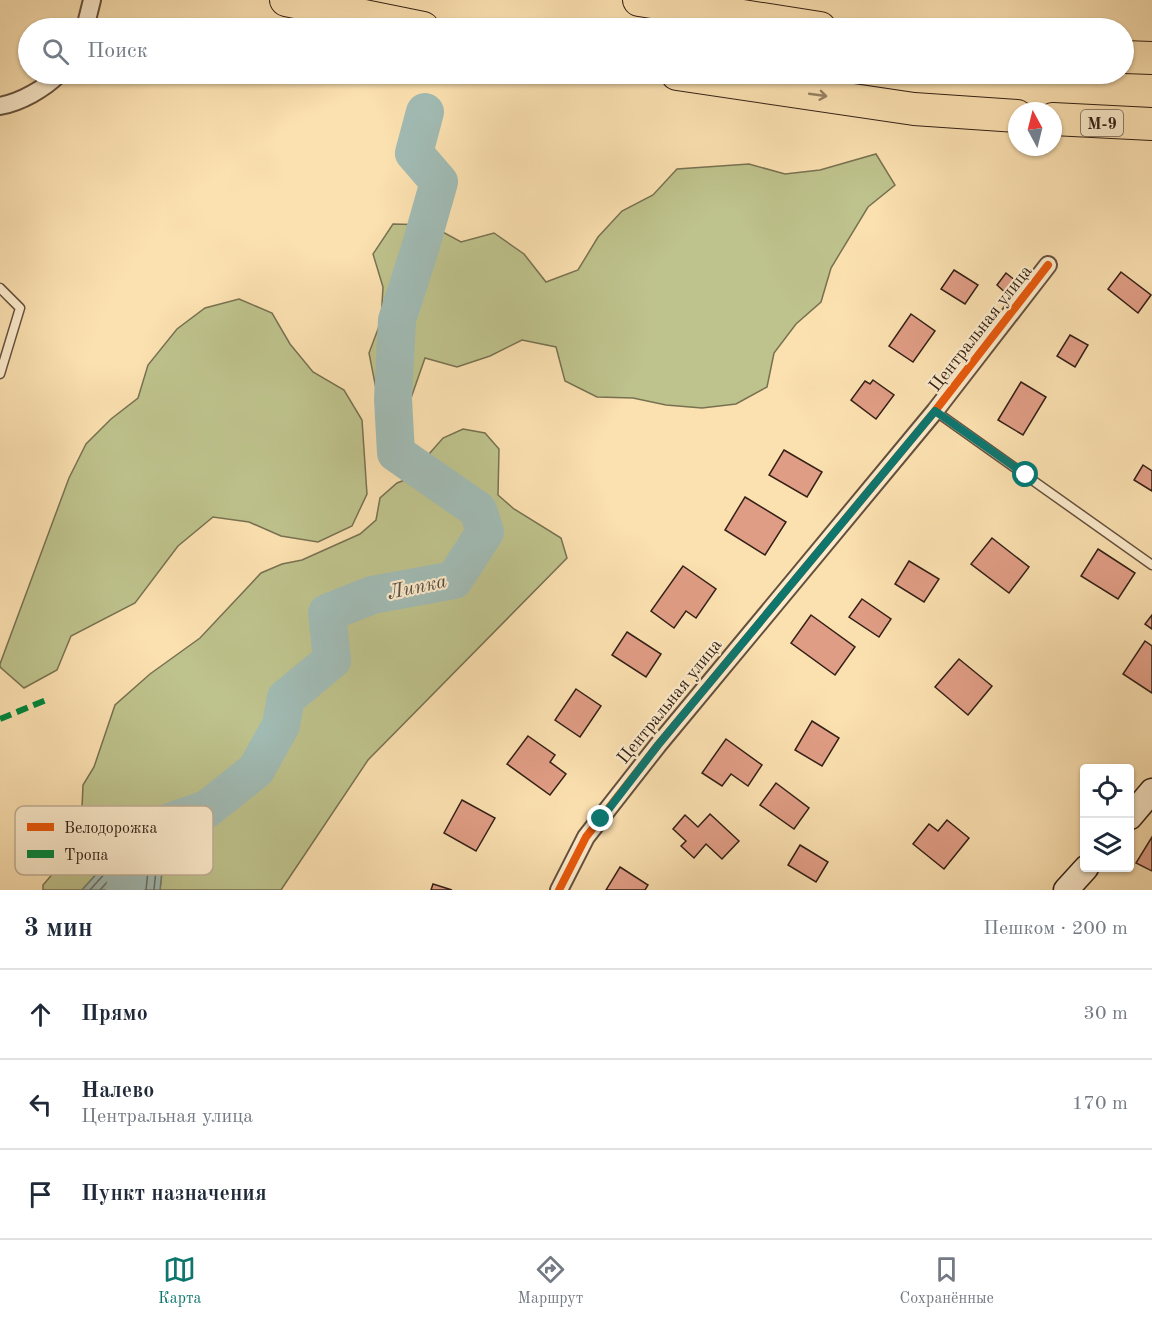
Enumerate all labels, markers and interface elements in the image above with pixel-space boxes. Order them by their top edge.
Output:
search box [18,18,1134,84]
icon: search [39,35,72,68]
text: Поиск [87,40,148,62]
one-way arrow [808,89,828,100]
north arrow [1008,102,1062,156]
road number: М-9 [1081,110,1123,136]
street label: Центральная улица [926,262,1036,395]
route start [1012,461,1038,487]
water label: Липка [386,572,449,604]
street label: Центральная улица [614,636,726,768]
map controls [1080,764,1134,872]
button: locate [1080,764,1134,818]
route end [587,805,613,831]
legend [15,806,213,875]
button: layers [1080,818,1134,872]
text: Велодорожка [64,821,157,837]
text: Тропа [64,848,108,864]
text: 3 мин [24,916,93,942]
text: Пешком · 200 m [983,919,1128,939]
icon: ahead [24,998,57,1031]
text: Прямо [81,1003,148,1025]
text: 30 m [1083,1004,1128,1024]
text: Налево [81,1080,154,1102]
icon: left [24,1088,57,1121]
text: 170 m [1072,1094,1128,1114]
text: Центральная улица [81,1107,253,1127]
icon: arrive [24,1178,57,1211]
text: Пункт назначения [81,1183,267,1205]
tab: Карта [158,1253,201,1309]
tab: Маршрут [518,1253,583,1309]
tab: Сохранённые [900,1253,994,1309]

